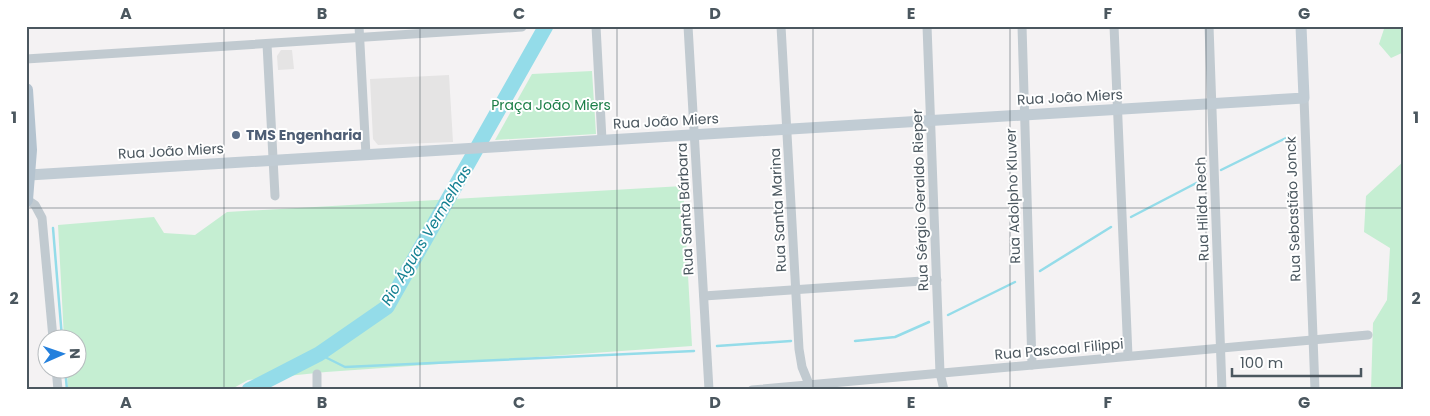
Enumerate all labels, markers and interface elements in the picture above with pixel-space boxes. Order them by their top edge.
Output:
text: A [120,2,132,25]
text: B [317,2,327,25]
text: C [513,2,525,25]
text: D [709,2,721,25]
text: E [907,2,915,25]
text: F [1104,2,1113,25]
text: G [1298,2,1310,25]
street label: Rua João Miers [1017,84,1123,110]
park label: Praça João Miers [491,95,611,115]
text: 1 [11,106,17,129]
text: 1 [1413,106,1419,129]
street label: Rua João Miers [613,108,719,134]
street label: Rua Sérgio Geraldo Rieper [907,109,933,291]
place label: TMS Engenharia [246,125,362,145]
street label: Rua Adolpho Kluver [1001,128,1025,264]
marker: TMS Engenharia [230,129,242,141]
street label: Rua Sebastião Jonck [1280,135,1306,282]
street label: Rua João Miers [118,138,224,164]
street label: Rua Santa Bárbara [672,142,698,276]
street label: Rua Santa Marina [765,147,791,273]
street label: Rua Hilda Rech [1190,156,1214,262]
water label: Rio Águas Vermelhas [376,161,476,309]
text: 2 [9,287,19,310]
text: 2 [1411,287,1421,310]
north arrow [38,328,88,378]
street label: Rua Pascoal Filippi [994,333,1124,365]
scale bar [1232,346,1361,378]
text: N [65,348,85,359]
text: 100 m [1240,352,1283,373]
text: A [120,391,132,414]
text: B [317,391,327,414]
text: C [513,391,525,414]
text: D [709,391,721,414]
text: E [907,391,915,414]
text: F [1104,391,1113,414]
text: G [1298,391,1310,414]

